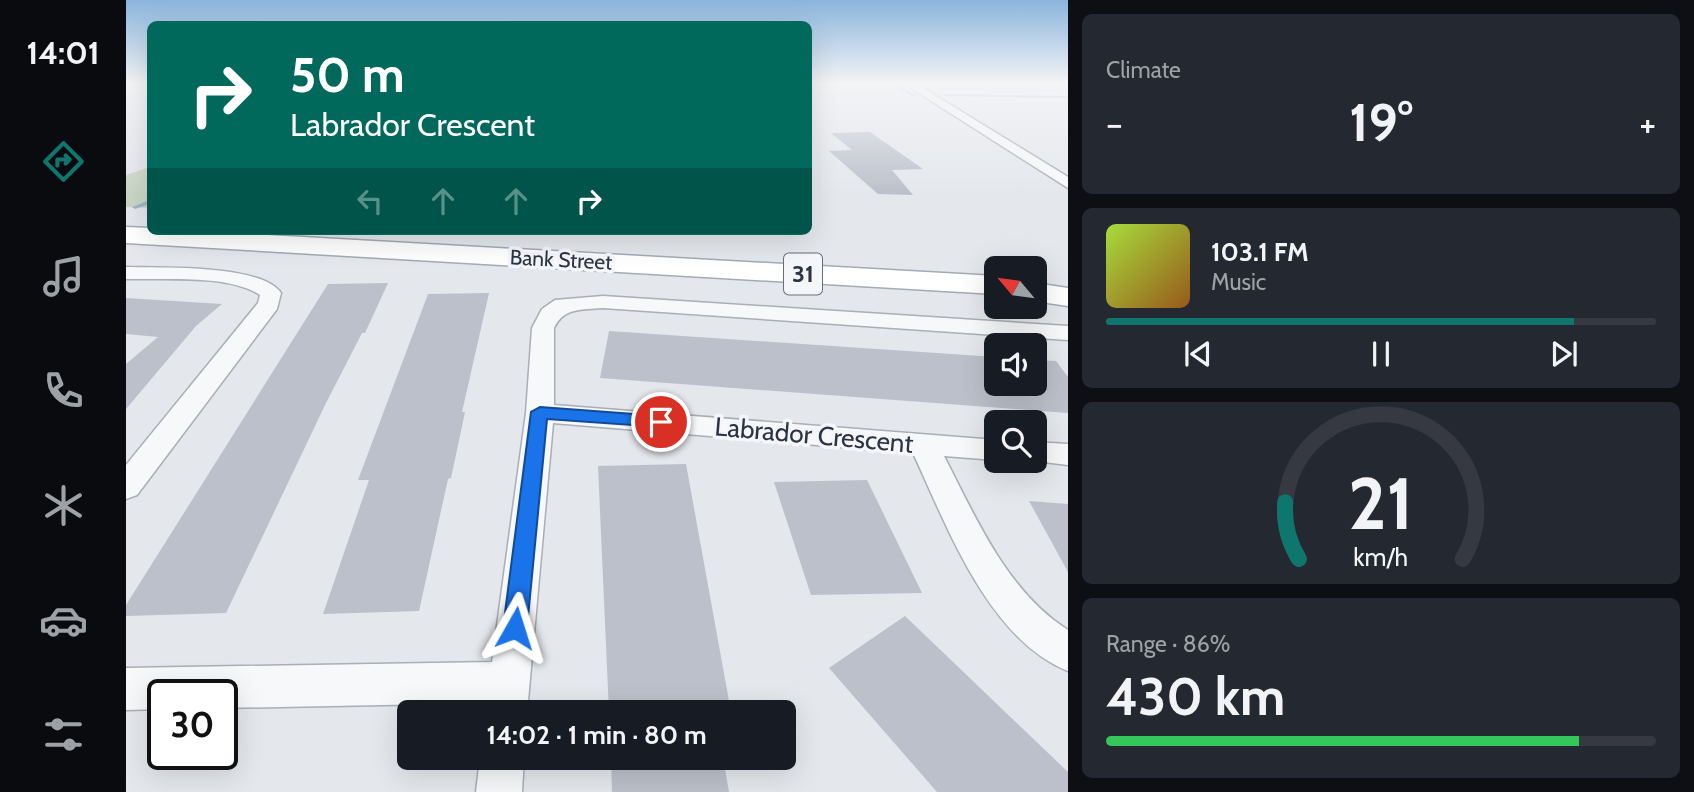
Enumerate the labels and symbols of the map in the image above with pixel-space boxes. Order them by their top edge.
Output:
street label: Bank Street [509,244,613,275]
road number: 31 [784,254,822,295]
north arrow [984,256,1046,318]
pin [631,392,691,452]
street label: Labrador Crescent [713,410,915,460]
position arrow [478,591,552,665]
speed limit sign: 30 [147,679,238,770]

